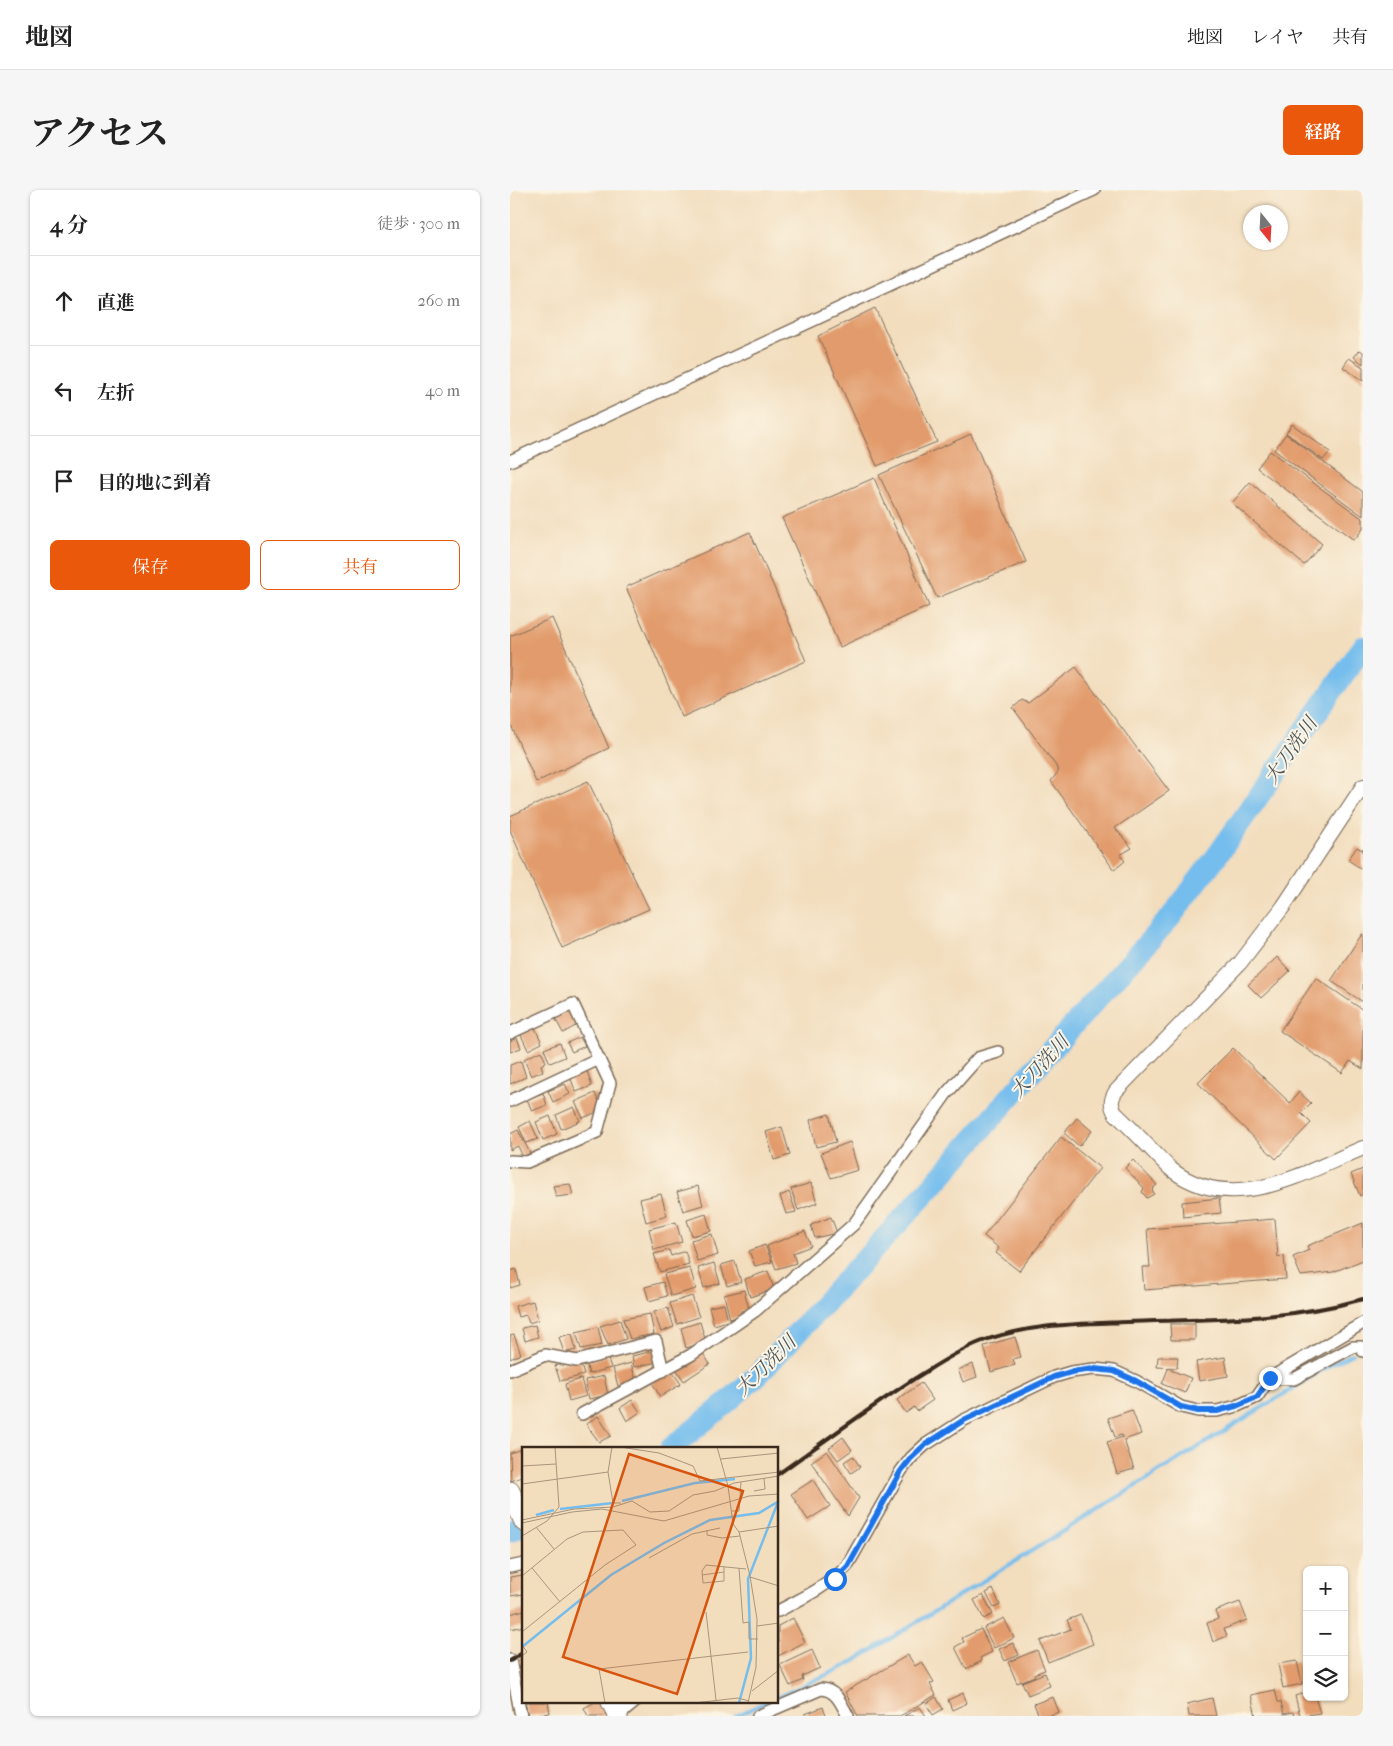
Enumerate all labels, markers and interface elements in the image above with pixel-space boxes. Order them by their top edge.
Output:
text: 地図 [25,23,73,51]
text: 地図 [1187,27,1223,48]
text: レイヤ [1251,27,1304,48]
text: 共有 [1332,27,1368,48]
button: 経路 [1283,105,1363,155]
text: アクセス [30,113,169,154]
north arrow [1243,205,1288,250]
text: 4 分 [50,213,88,237]
text: 徒歩 · 300 m [377,214,460,233]
icon: ahead [50,287,78,315]
text: 260 m [418,291,460,310]
text: 直進 [97,292,135,314]
icon: left [50,377,78,405]
text: 40 m [425,381,460,400]
text: 左折 [97,382,135,404]
icon: arrive [50,467,78,495]
text: 目的地に到着 [97,472,211,494]
button: 保存 [50,540,250,590]
button: 共有 [260,540,460,590]
water label: 大刀洗川 [1260,712,1323,788]
water label: 大刀洗川 [1006,1030,1075,1102]
water label: 大刀洗川 [731,1330,802,1400]
route end [1259,1367,1282,1390]
inset map [522,1447,779,1704]
map controls [1303,1566,1348,1701]
button: + [1303,1566,1348,1611]
route start [824,1568,847,1591]
button: − [1303,1611,1348,1656]
button: layers [1303,1656,1348,1701]

